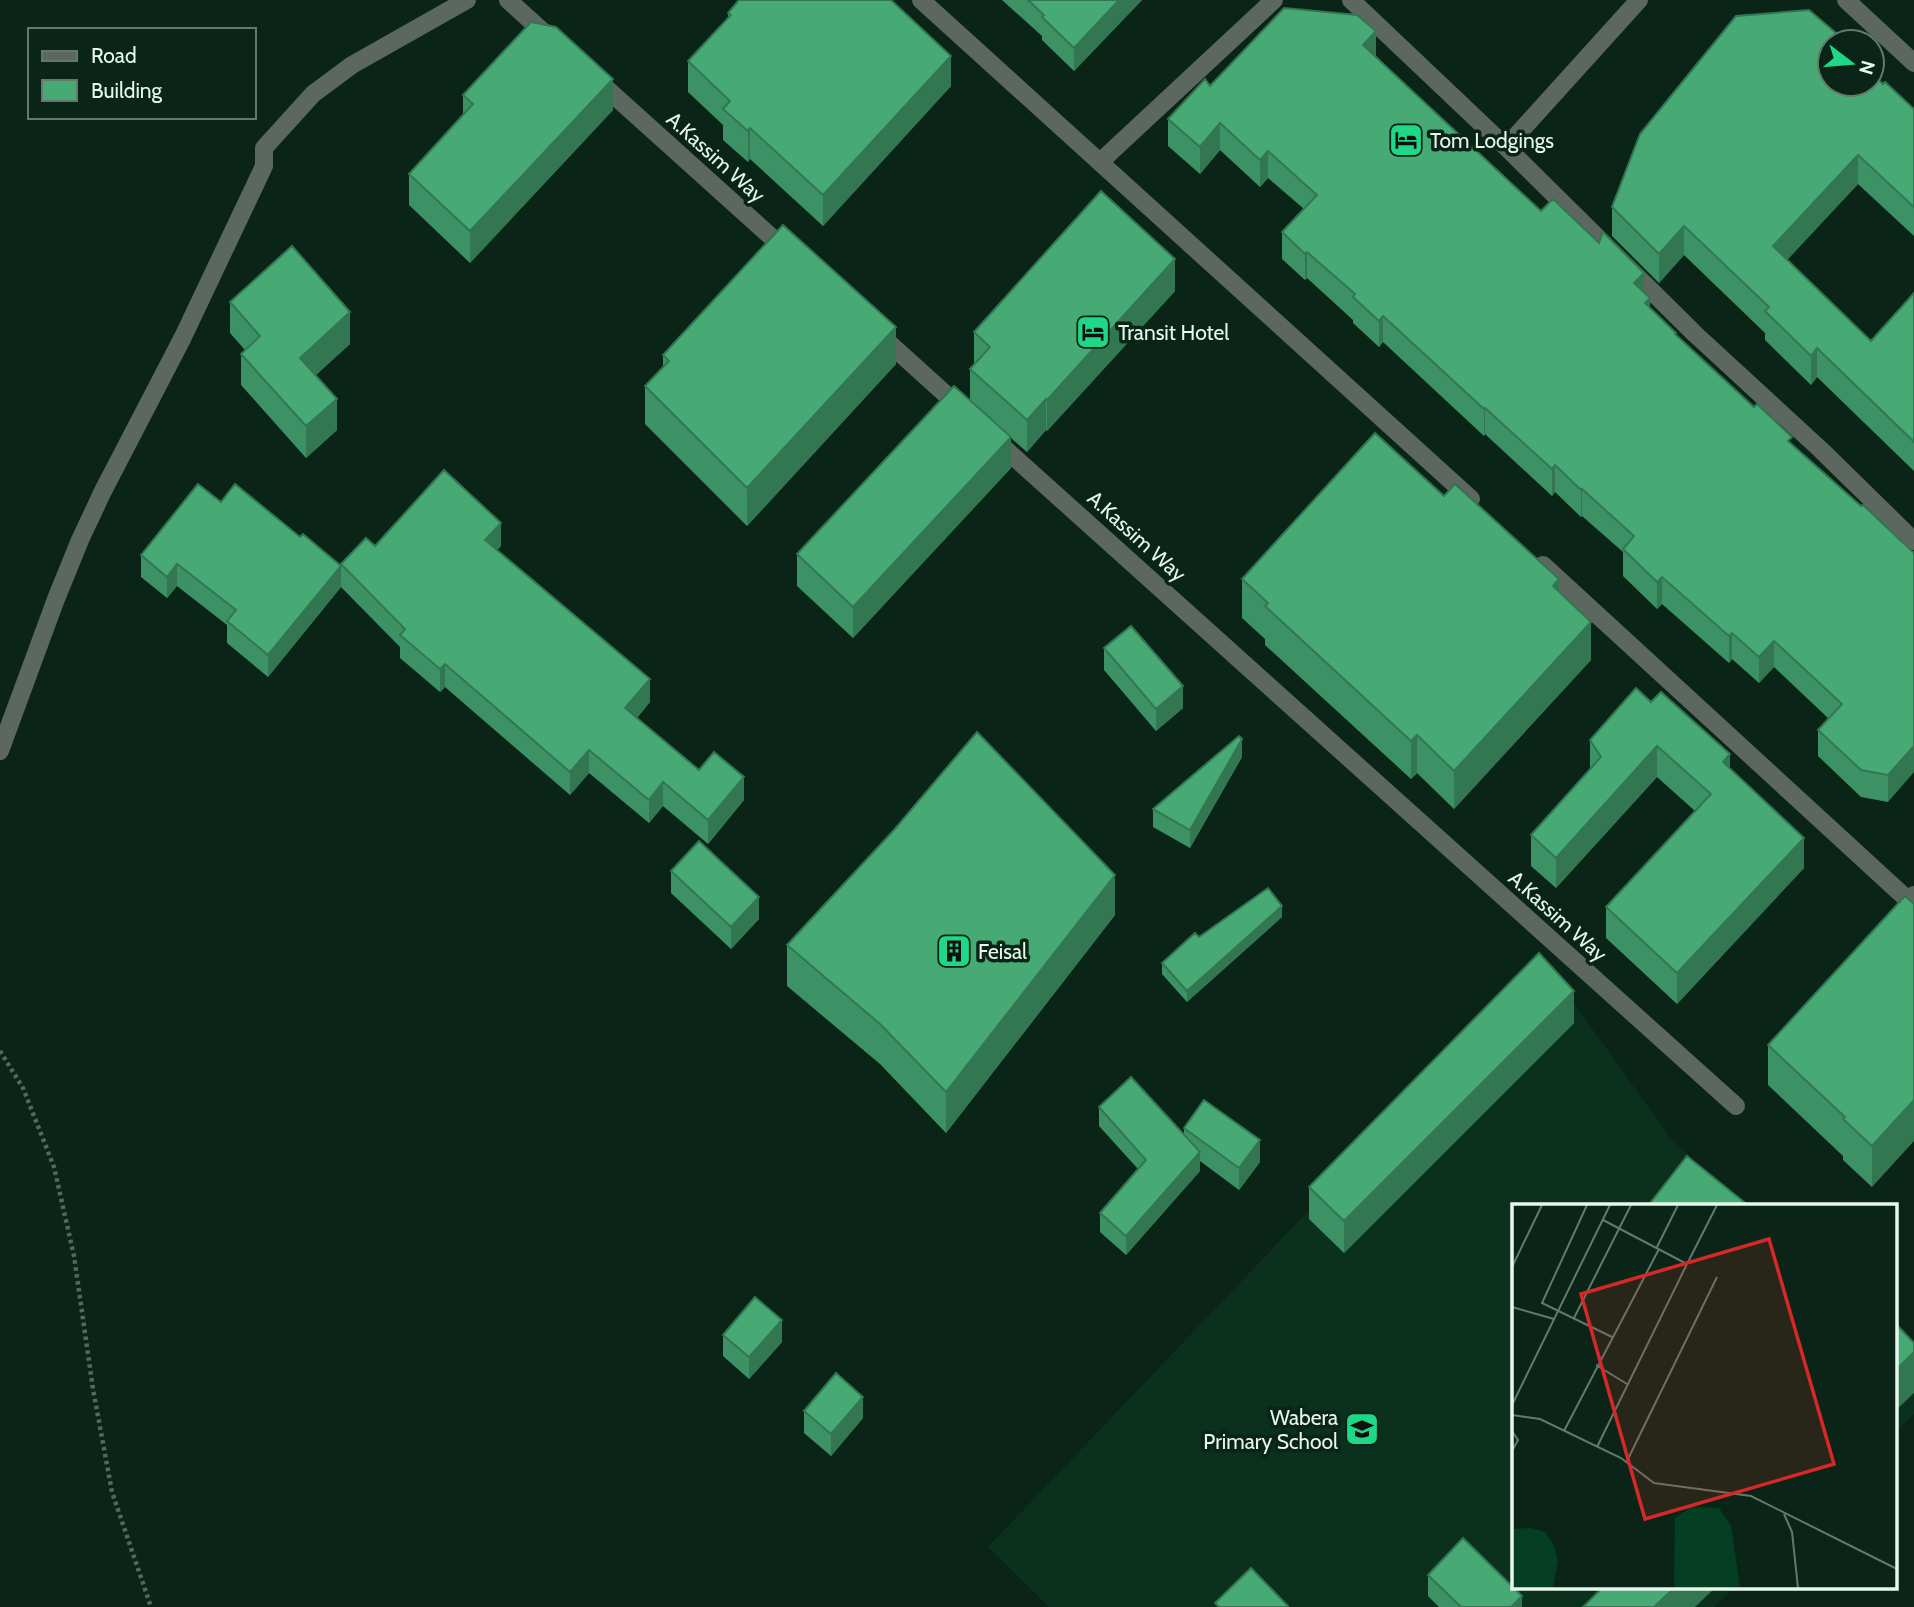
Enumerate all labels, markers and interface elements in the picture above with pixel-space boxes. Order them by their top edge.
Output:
legend [28,28,256,119]
north arrow [1816,28,1886,98]
text: Road [91,43,137,68]
text: N [1854,58,1880,77]
text: Building [91,78,163,103]
street label: A.Kassim Way [662,106,771,208]
hotel icon: Tom Lodgings [1387,121,1425,159]
place label: Tom Lodgings [1430,128,1554,153]
hotel icon: Transit Hotel [1074,313,1112,351]
place label: Transit Hotel [1118,320,1229,345]
street label: A.Kassim Way [1083,485,1192,587]
street label: A.Kassim Way [1504,865,1613,967]
building icon: Feisal [935,932,973,970]
place label: Feisal [978,939,1027,964]
inset map [1512,1204,1896,1590]
place label: Wabera Primary School [1203,1405,1338,1454]
school or university icon: Wabera Primary School [1343,1410,1381,1448]

